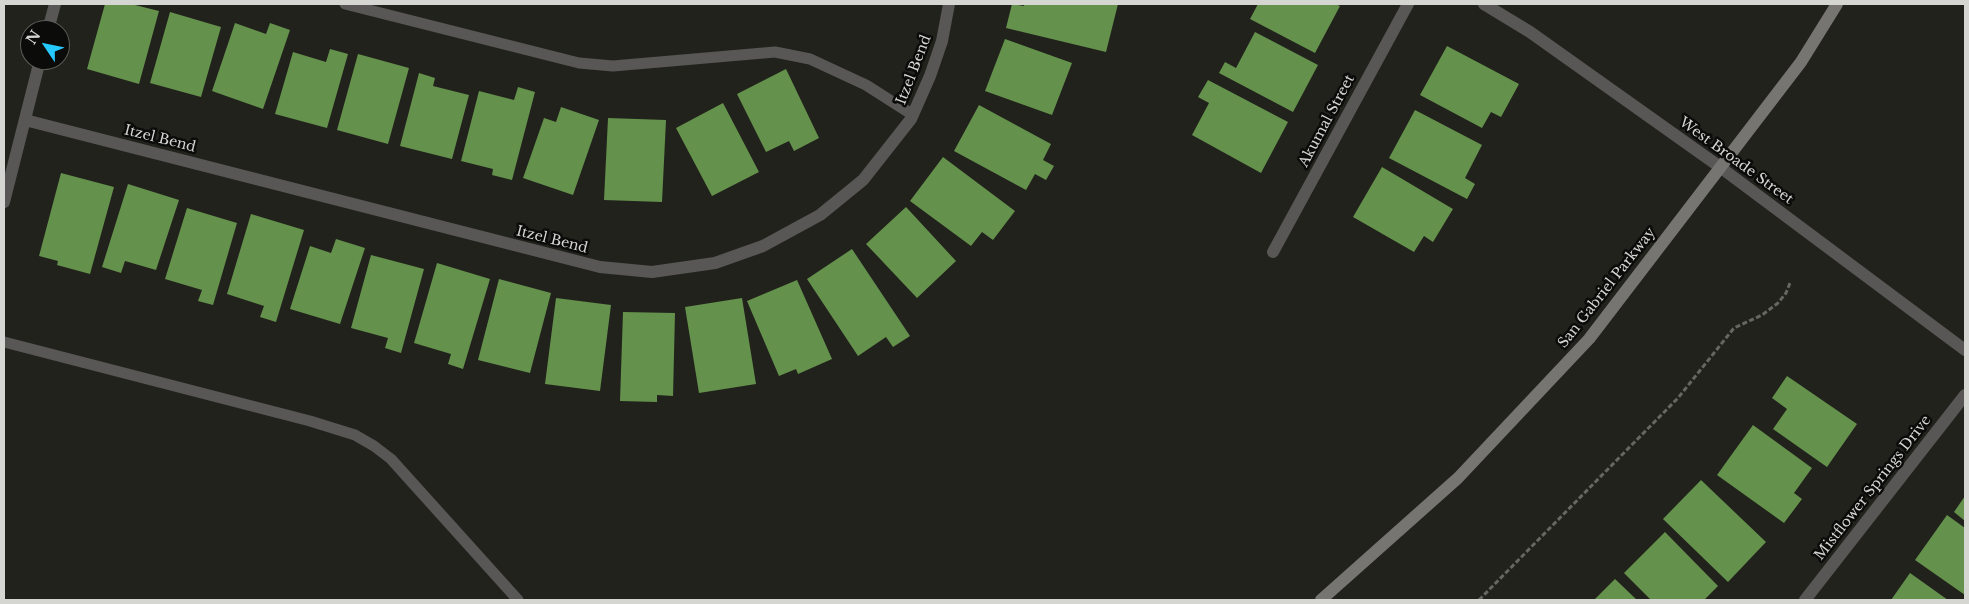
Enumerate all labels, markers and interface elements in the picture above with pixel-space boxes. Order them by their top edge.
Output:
north arrow [20,20,70,70]
text: N [22,27,45,48]
street label: Itzel Bend [893,33,935,107]
street label: Akumal Street [1296,72,1358,170]
street label: West Broade Street [1676,114,1796,208]
street label: Itzel Bend [122,122,198,156]
street label: Itzel Bend [514,223,590,257]
street label: San Gabriel Parkway [1555,224,1659,352]
street label: Mistflower Springs Drive [1811,412,1935,564]

